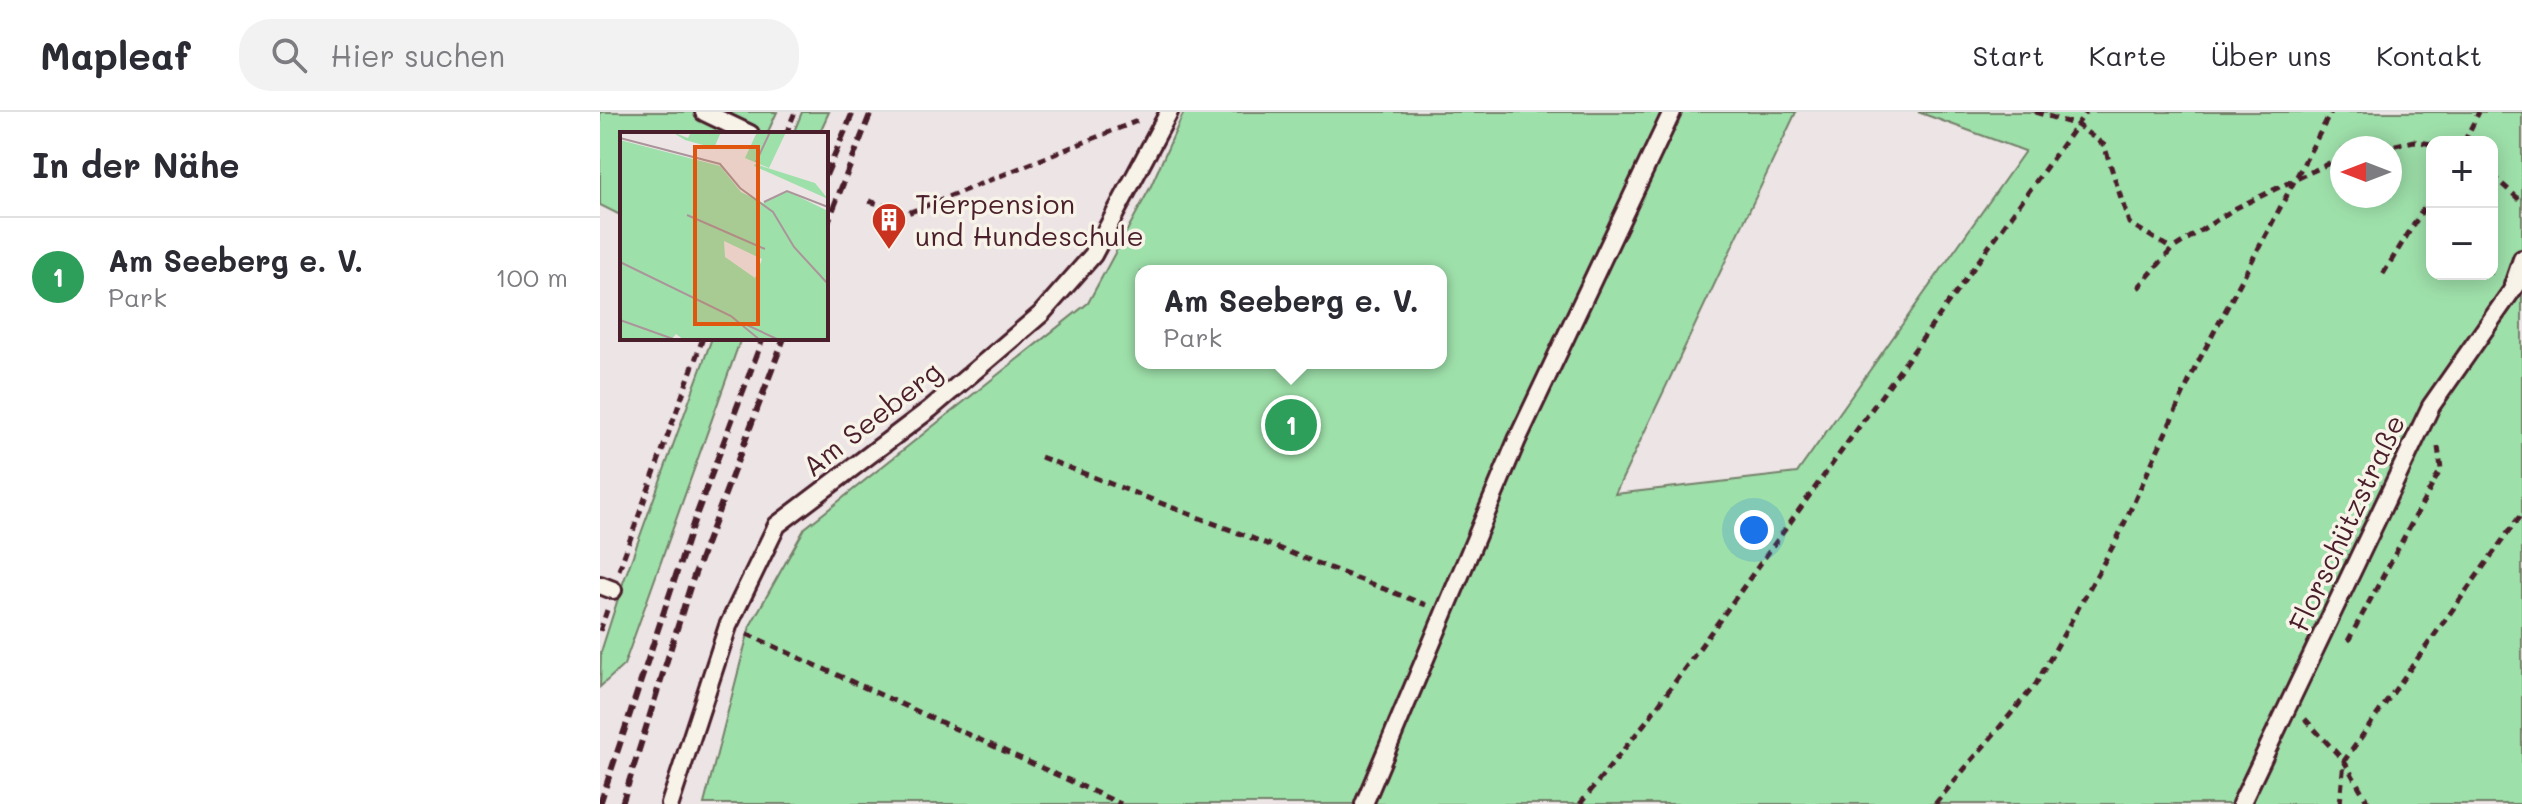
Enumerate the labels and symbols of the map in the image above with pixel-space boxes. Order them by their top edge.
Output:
inset map [620,132,828,340]
north arrow [2330,136,2402,208]
place label: Tierpension und Hundeschule [915,185,1144,253]
building icon: Tierpension und Hundeschule [870,201,908,251]
street label: Am Seeberg [795,353,948,484]
pin: 1 [1265,395,1317,455]
street label: Florschützstraße [2280,409,2412,637]
your location [1734,510,1774,550]

